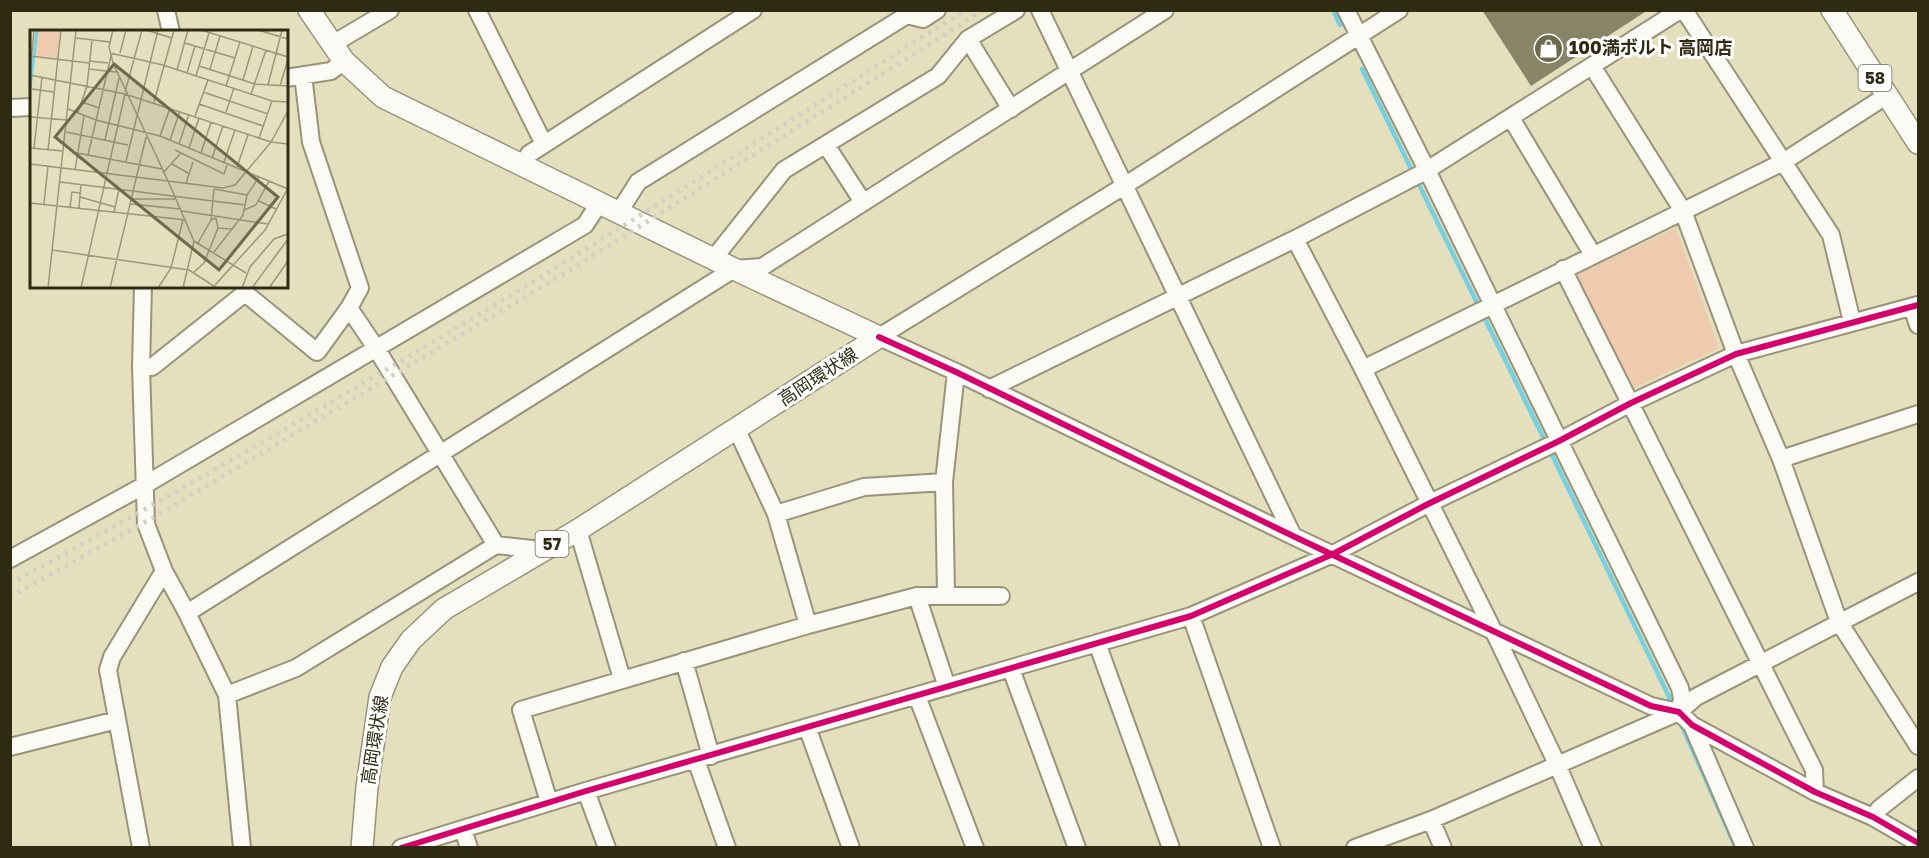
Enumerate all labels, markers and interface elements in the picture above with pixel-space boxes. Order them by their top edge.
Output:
inset map [30,30,288,288]
shop icon: 100満ボルト 高岡店 [1532,32,1564,64]
place label: 100満ボルト 高岡店 [1569,36,1732,58]
road number: 58 [1858,65,1892,91]
street label: 高岡環状線 [774,342,861,410]
road number: 57 [536,531,568,557]
street label: 高岡環状線 [356,694,392,786]

